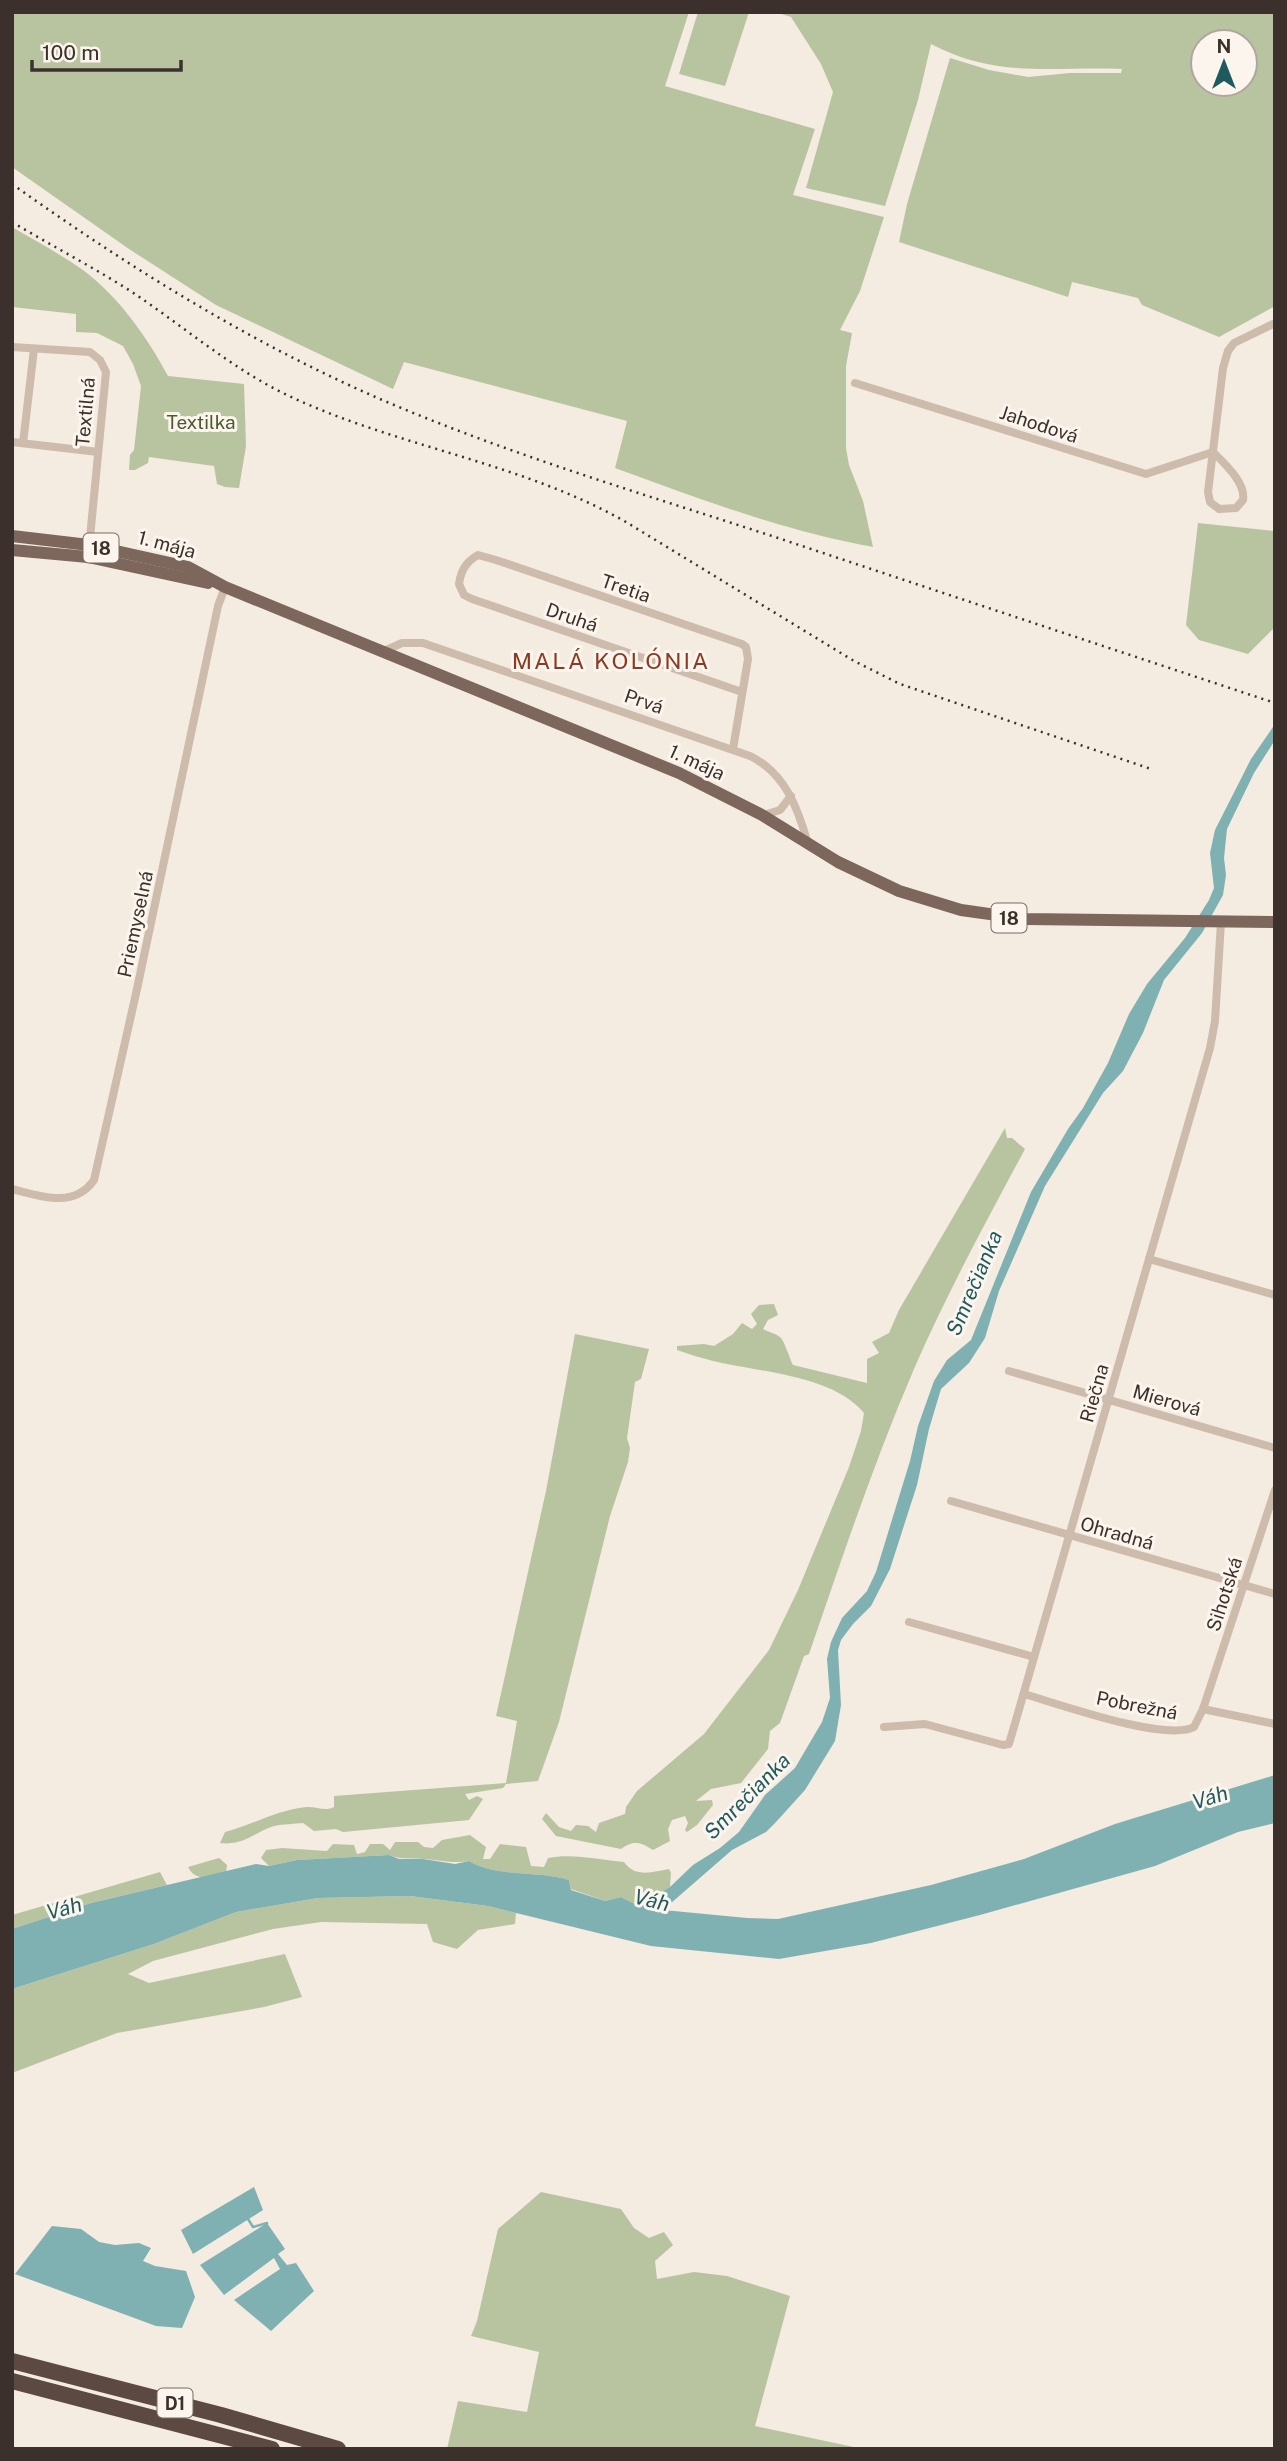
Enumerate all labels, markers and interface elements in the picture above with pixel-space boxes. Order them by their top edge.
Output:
scale bar [32,28,180,72]
north arrow [1189,28,1259,98]
text: N [1217,35,1231,57]
text: 100 m [42,40,99,65]
street label: Textilná [71,376,99,448]
street label: Jahodová [997,401,1081,447]
park label: Textilka [166,411,236,433]
street label: 1. mája [136,526,198,562]
road number: 18 [84,534,119,562]
street label: Tretia [598,569,654,607]
street label: Druhá [543,598,601,636]
district label: MALÁ KOLÓNIA [512,647,710,674]
street label: Prvá [622,684,666,718]
street label: 1. mája [666,740,728,784]
street label: Priemyselná [113,869,157,979]
road number: 18 [992,903,1026,932]
water label: Smrečianka [941,1227,1007,1339]
street label: Riečna [1075,1361,1113,1425]
street label: Mierová [1130,1380,1204,1420]
street label: Ohradná [1078,1512,1156,1554]
street label: Sihotská [1202,1554,1246,1634]
street label: Pobrežná [1094,1686,1180,1724]
water label: Smrečianka [699,1748,795,1844]
water label: Váh [1189,1780,1231,1814]
water label: Váh [632,1884,672,1916]
water label: Váh [43,1891,85,1925]
road number: D1 [158,2388,192,2418]

